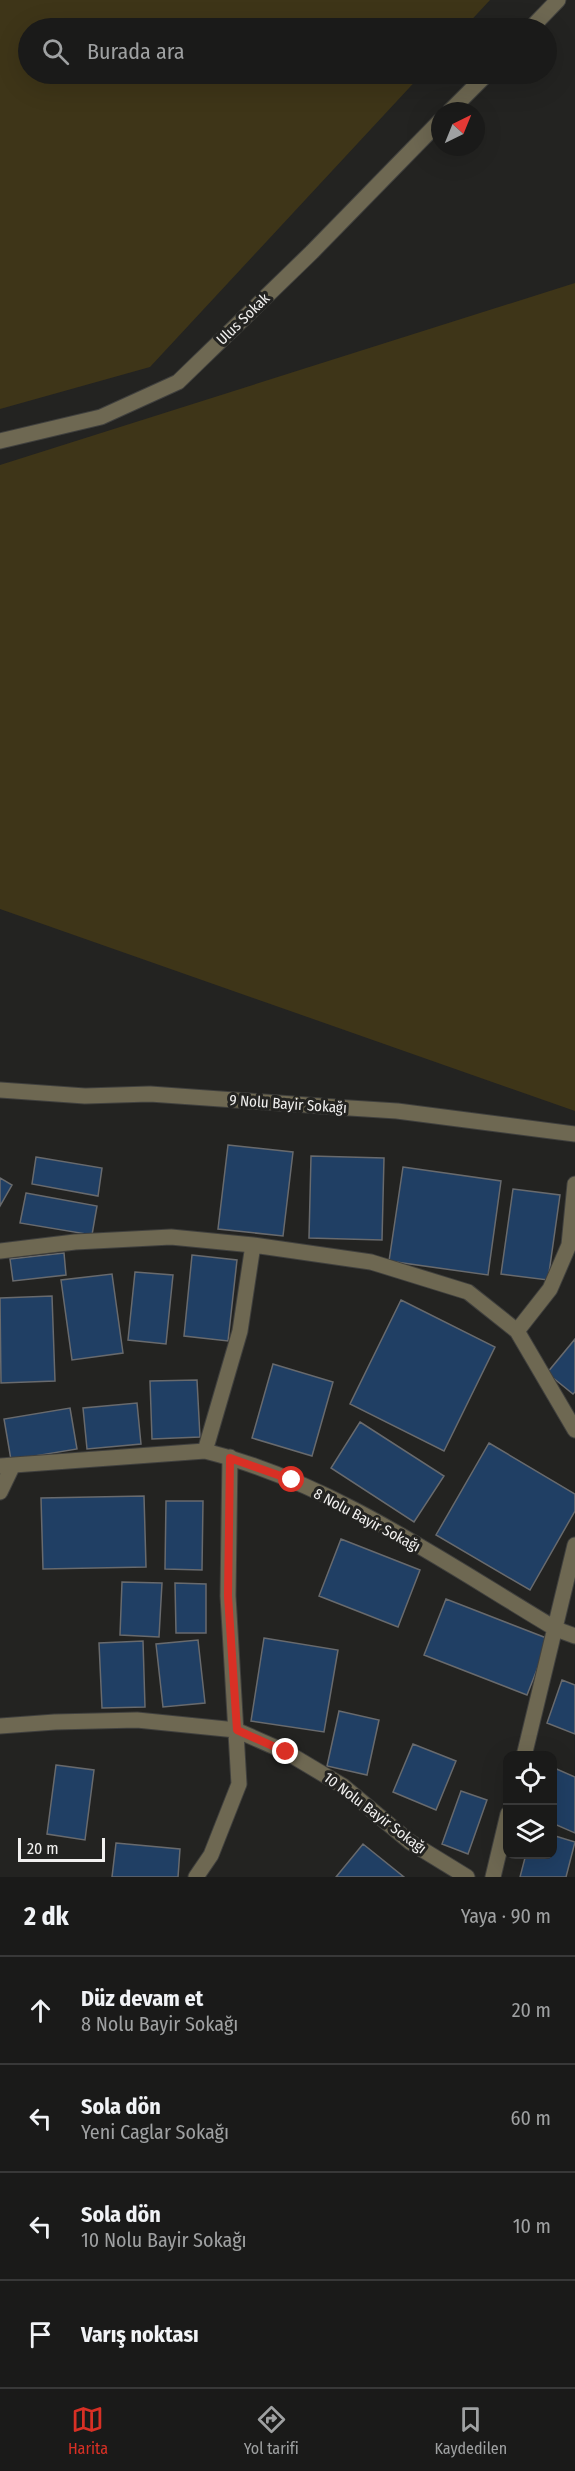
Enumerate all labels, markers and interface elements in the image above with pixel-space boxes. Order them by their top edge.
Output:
search box [18,18,557,84]
icon: search [39,35,72,68]
text: Burada ara [87,38,185,65]
north arrow [431,102,485,156]
street label: Ulus Sokak [213,289,273,349]
street label: 9 Nolu Bayir Sokağı [229,1091,347,1117]
route start [278,1466,304,1492]
street label: 8 Nolu Bayir Sokağı [311,1484,423,1556]
route end [272,1738,298,1764]
map controls [503,1751,557,1859]
button: locate [503,1751,557,1805]
street label: 10 Nolu Bayir Sokağı [320,1768,430,1858]
button: layers [503,1805,557,1859]
scale bar [18,1835,105,1862]
text: 20 m [27,1839,58,1858]
text: 2 dk [24,1901,69,1932]
text: Yaya · 90 m [461,1904,551,1928]
text: Düz devam et [81,1985,203,2012]
icon: ahead [24,1994,57,2027]
text: 20 m [512,1998,551,2022]
text: 8 Nolu Bayir Sokağı [81,2012,238,2036]
text: Sola dön [81,2093,161,2120]
icon: left [24,2102,57,2135]
text: 60 m [511,2106,551,2130]
text: Yeni Caglar Sokağı [81,2120,229,2144]
text: Sola dön [81,2201,161,2228]
icon: left [24,2210,57,2243]
text: 10 m [513,2214,551,2238]
text: 10 Nolu Bayir Sokağı [81,2228,247,2252]
icon: arrive [24,2318,57,2351]
text: Varış noktası [81,2321,199,2348]
tab: Harita [68,2403,108,2458]
tab: Yol tarifi [244,2403,299,2458]
tab: Kaydedilen [435,2403,507,2458]

